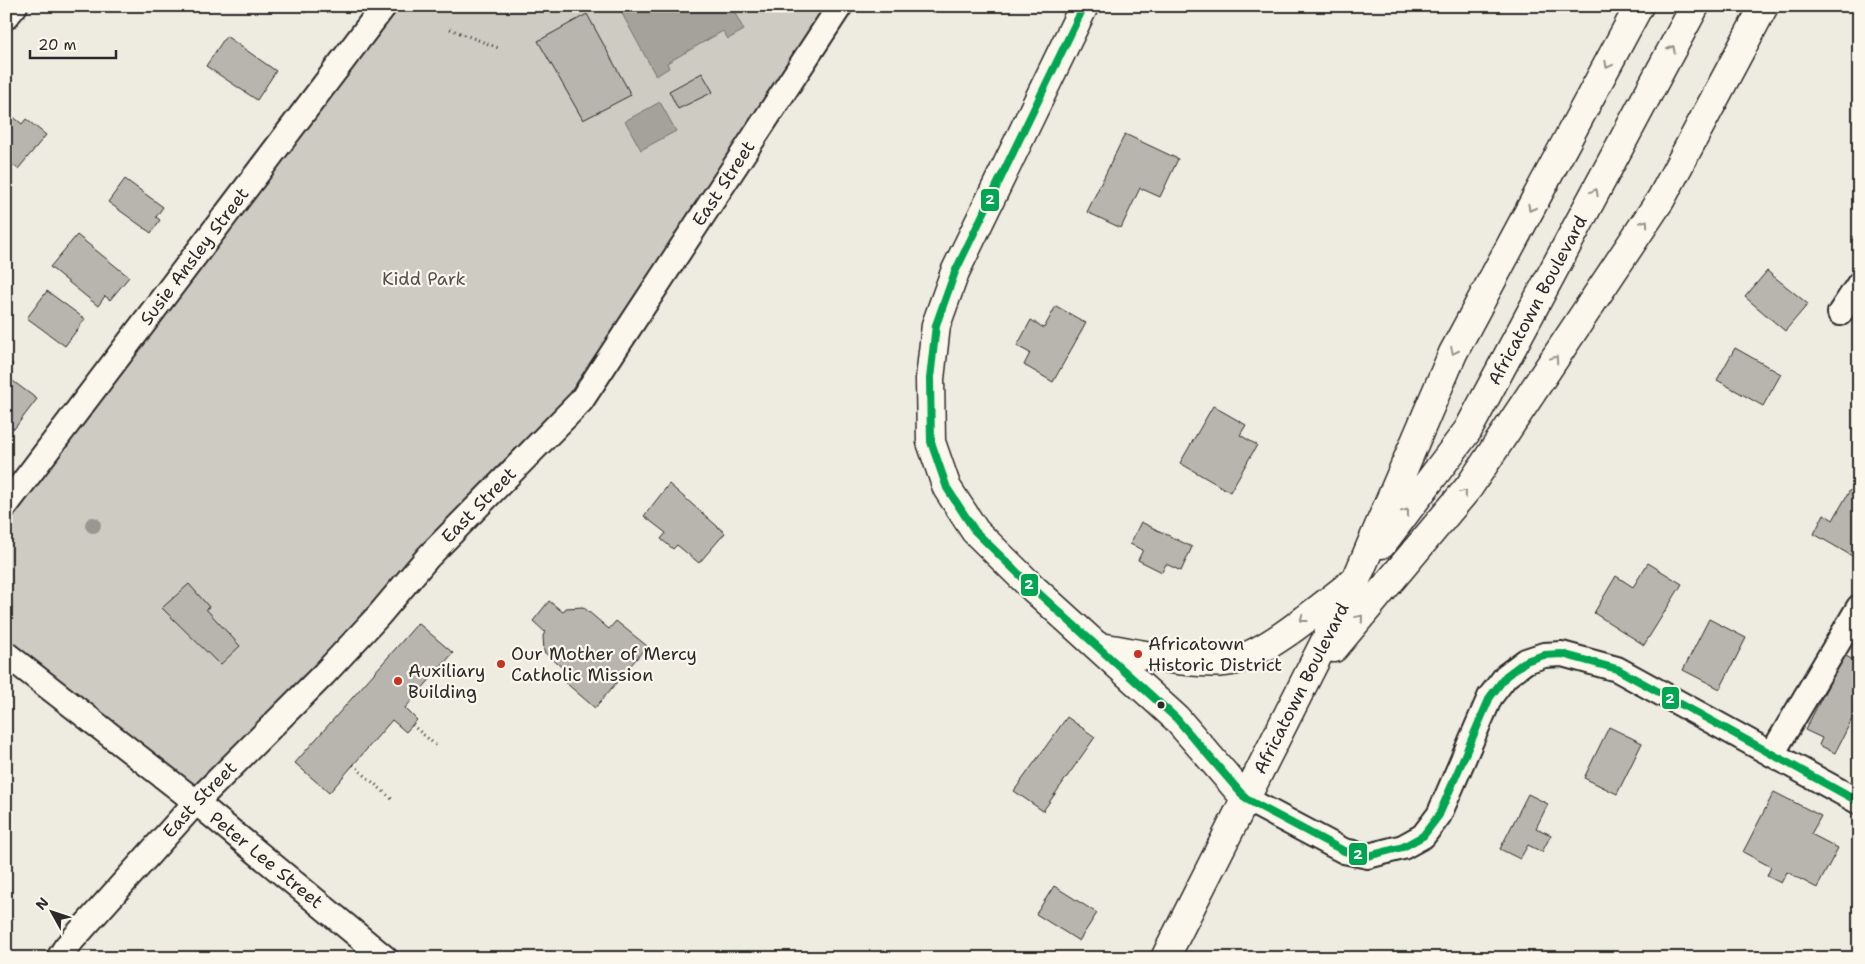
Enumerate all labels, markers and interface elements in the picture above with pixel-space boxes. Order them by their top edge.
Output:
scale bar [30,28,116,60]
text: 20 m [38,35,77,55]
one-way arrow [1666,45,1676,54]
one-way arrow [1604,59,1614,68]
street label: East Street [687,136,760,231]
street label: Susie Ansley Street [134,182,254,330]
line badge: 2 [980,188,1000,212]
one-way arrow [1589,189,1599,198]
text: 2 [985,190,995,208]
one-way arrow [1527,202,1537,211]
street label: Africatown Boulevard [1482,211,1593,389]
one-way arrow [1639,220,1648,229]
park label: Kidd Park [382,267,466,291]
one-way arrow [1450,346,1461,355]
one-way arrow [1549,355,1558,364]
street label: East Street [436,462,522,548]
one-way arrow [1458,490,1466,499]
one-way arrow [1400,508,1409,518]
line badge: 2 [1020,573,1039,597]
text: 2 [1024,575,1034,593]
street label: Africatown Boulevard [1248,599,1355,778]
one-way arrow [1299,613,1309,622]
one-way arrow [1354,615,1362,624]
place label: Africatown Historic District [1148,632,1282,677]
place label: Our Mother of Mercy Catholic Mission [511,642,697,687]
marker: Africatown Historic District [1132,648,1144,660]
marker: Our Mother of Mercy Catholic Mission [495,658,507,670]
place label: Auxiliary Building [408,659,485,704]
marker: Auxiliary Building [392,675,404,687]
line badge: 2 [1661,686,1680,710]
text: 2 [1665,689,1675,707]
unlabelled marker [1156,700,1166,710]
street label: East Street [157,756,242,843]
street label: Peter Lee Street [205,806,328,914]
line badge: 2 [1348,842,1368,866]
text: 2 [1353,845,1363,863]
north arrow [28,886,78,936]
text: N [32,894,53,914]

